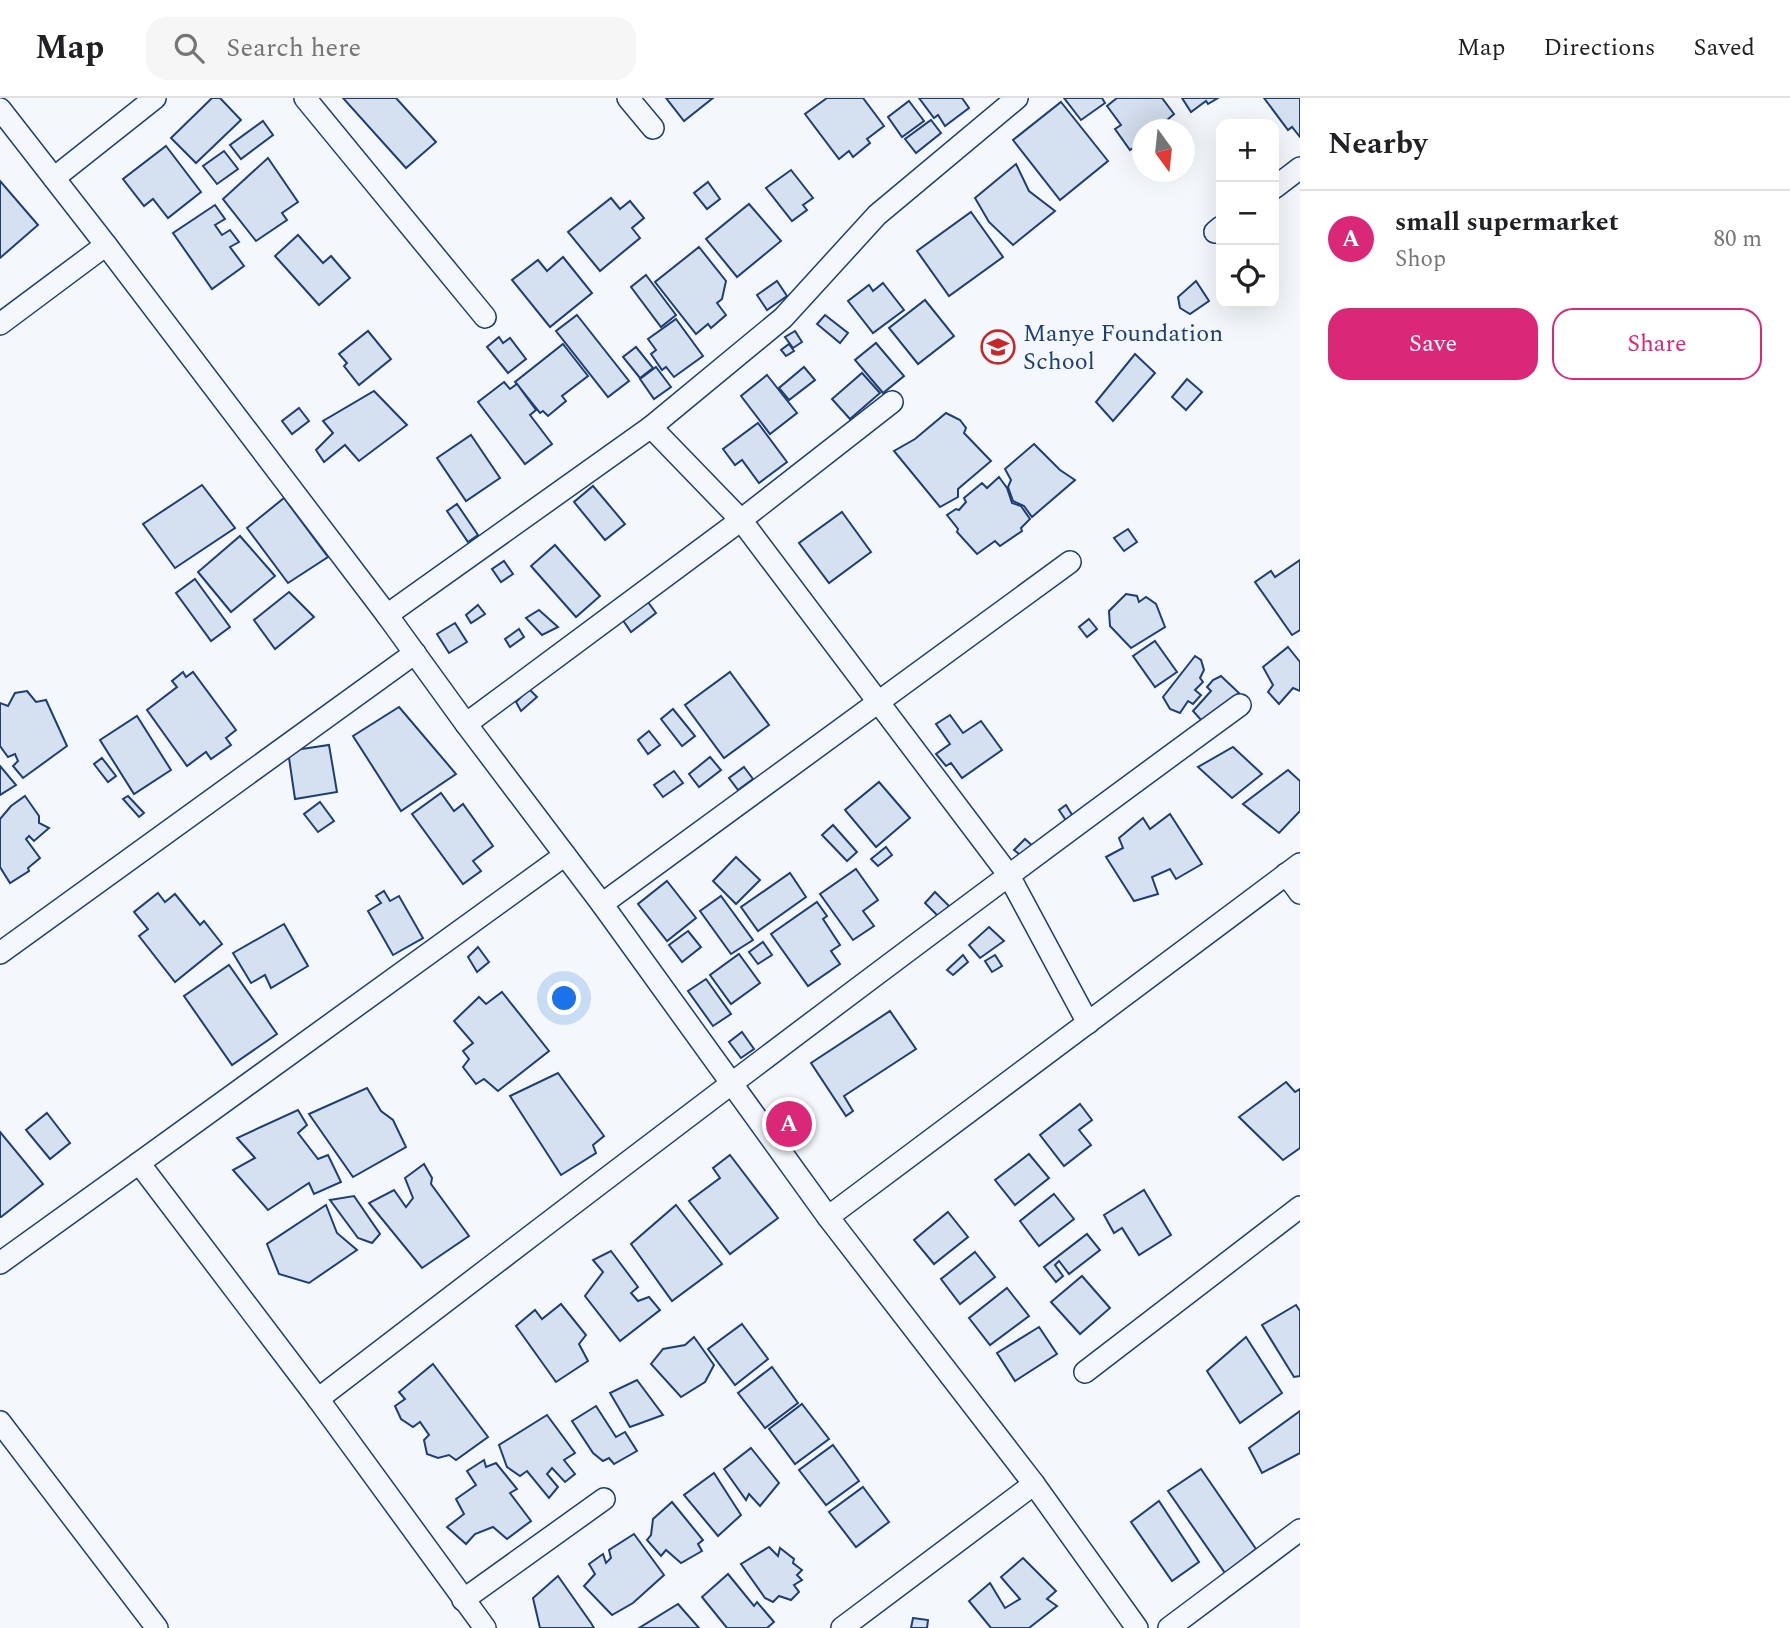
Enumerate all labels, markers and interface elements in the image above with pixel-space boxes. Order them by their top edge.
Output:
search box [146,17,636,80]
text: Map [35,23,104,73]
text: Search here [226,28,361,68]
icon: search [170,29,208,67]
text: Map [1457,30,1505,66]
text: Directions [1543,30,1655,66]
text: Saved [1693,30,1755,66]
north arrow [1132,119,1195,182]
map controls [1216,119,1279,308]
button: + [1216,119,1279,182]
text: Nearby [1328,121,1427,167]
button: − [1216,182,1279,245]
text: small supermarket [1395,202,1619,242]
text: A [1342,222,1360,257]
text: 80 m [1713,222,1762,257]
text: Shop [1395,242,1446,277]
button: locate [1216,245,1279,308]
button: Save [1328,308,1538,380]
button: Share [1552,308,1762,380]
place label: Manye Foundation School [1023,316,1223,380]
school or university icon: Manye Foundation School [979,328,1017,366]
your location [547,981,581,1015]
pin: A [766,1098,812,1150]

